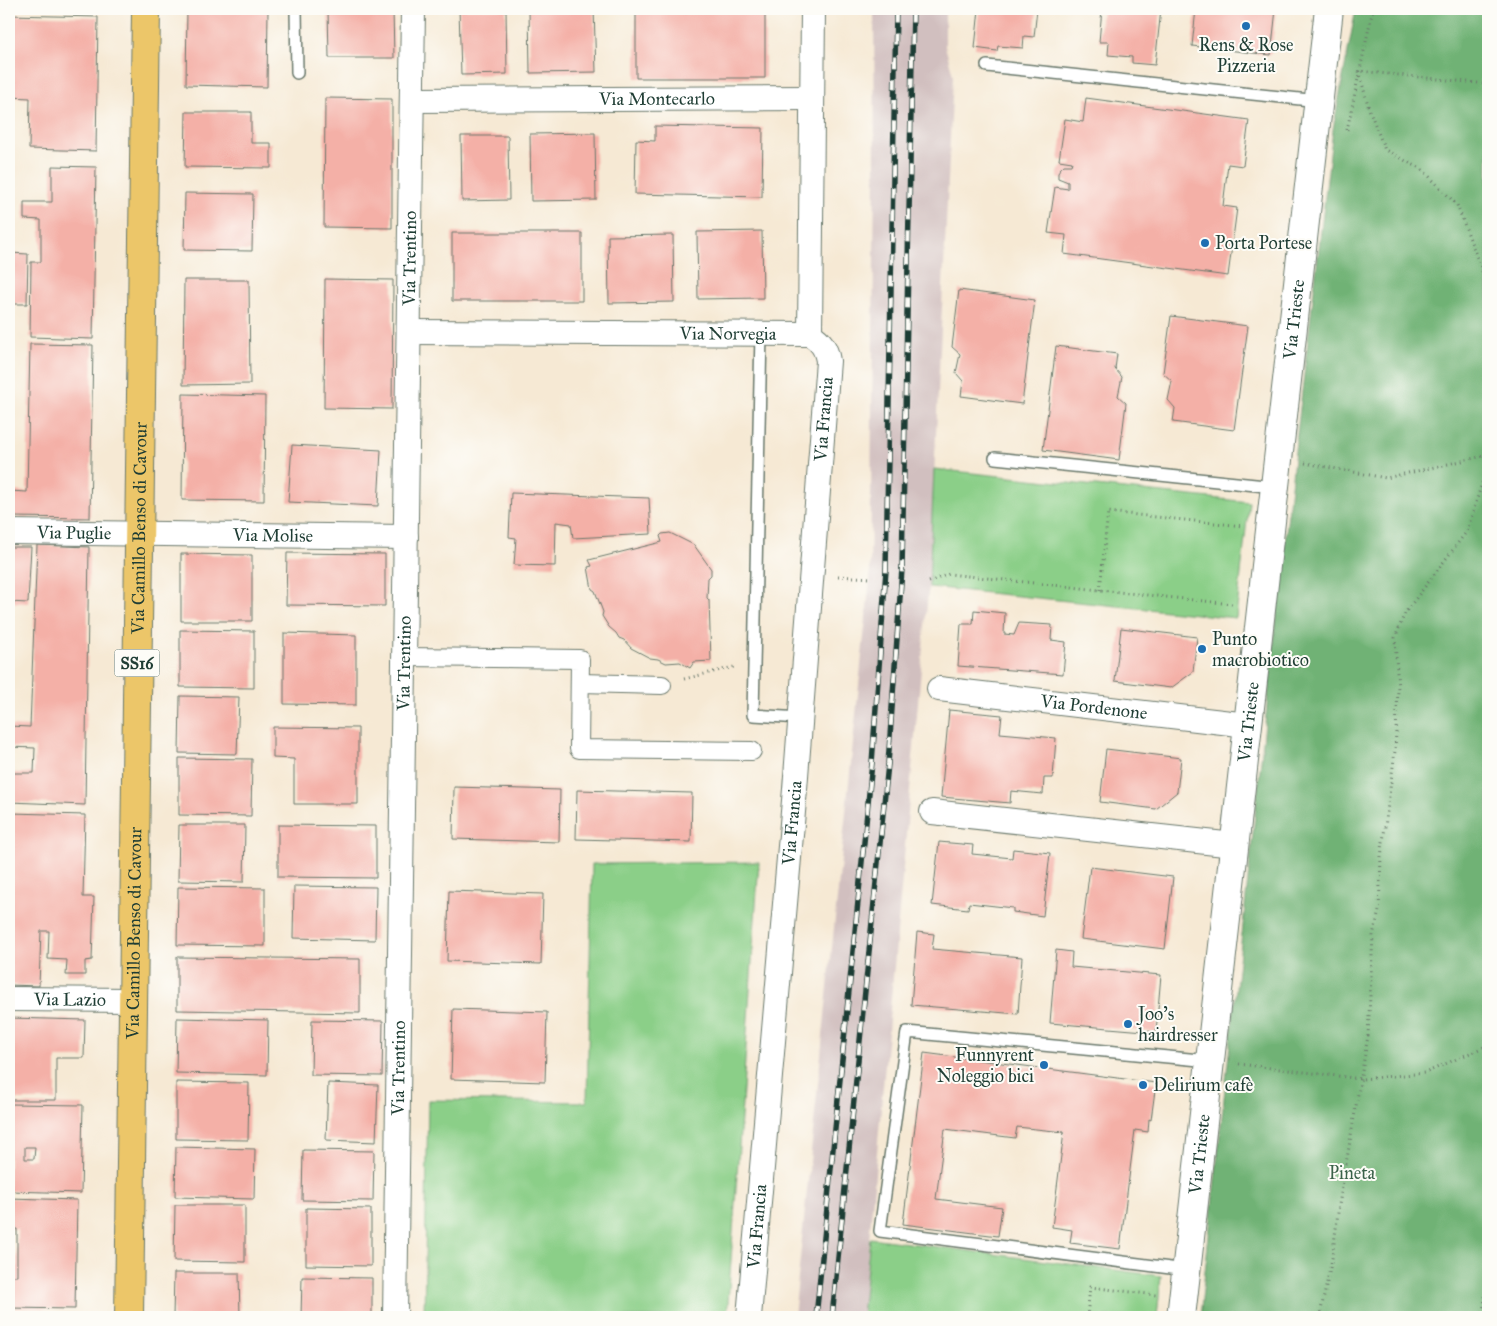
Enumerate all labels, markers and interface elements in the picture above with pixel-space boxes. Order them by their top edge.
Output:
marker: Rens & Rose Pizzeria [1240,20,1252,32]
place label: Rens & Rose Pizzeria [1198,34,1294,77]
street label: Via Montecarlo [598,87,715,110]
street label: Via Trentino [398,210,421,307]
place label: Porta Portese [1215,232,1312,254]
marker: Porta Portese [1199,237,1211,249]
street label: Via Trieste [1278,278,1309,362]
street label: Via Norvegia [678,322,777,346]
street label: Via Francia [809,376,838,463]
street label: Via Camillo Benso di Cavour [127,422,152,635]
street label: Via Puglie [36,521,111,545]
street label: Via Molise [232,524,313,547]
street label: Via Trentino [392,615,416,712]
place label: Punto macrobiotico [1212,628,1309,671]
marker: Punto macrobiotico [1196,643,1208,655]
road number: SS16 [114,650,160,676]
street label: Via Trieste [1233,681,1264,764]
street label: Via Pordenone [1038,690,1149,724]
street label: Via Francia [777,779,807,867]
street label: Via Camillo Benso di Cavour [122,827,146,1040]
street label: Via Lazio [33,988,106,1011]
place label: Joo's hairdresser [1136,1003,1218,1046]
marker: Joo's hairdresser [1122,1018,1134,1030]
street label: Via Trentino [387,1020,410,1117]
place label: Funnyrent Noleggio bici [937,1044,1035,1088]
marker: Funnyrent Noleggio bici [1038,1059,1050,1071]
place label: Delirium cafè [1153,1074,1253,1096]
marker: Delirium cafè [1137,1079,1149,1091]
street label: Via Trieste [1184,1113,1215,1196]
park label: Pineta [1329,1162,1376,1184]
street label: Via Francia [742,1183,772,1270]

